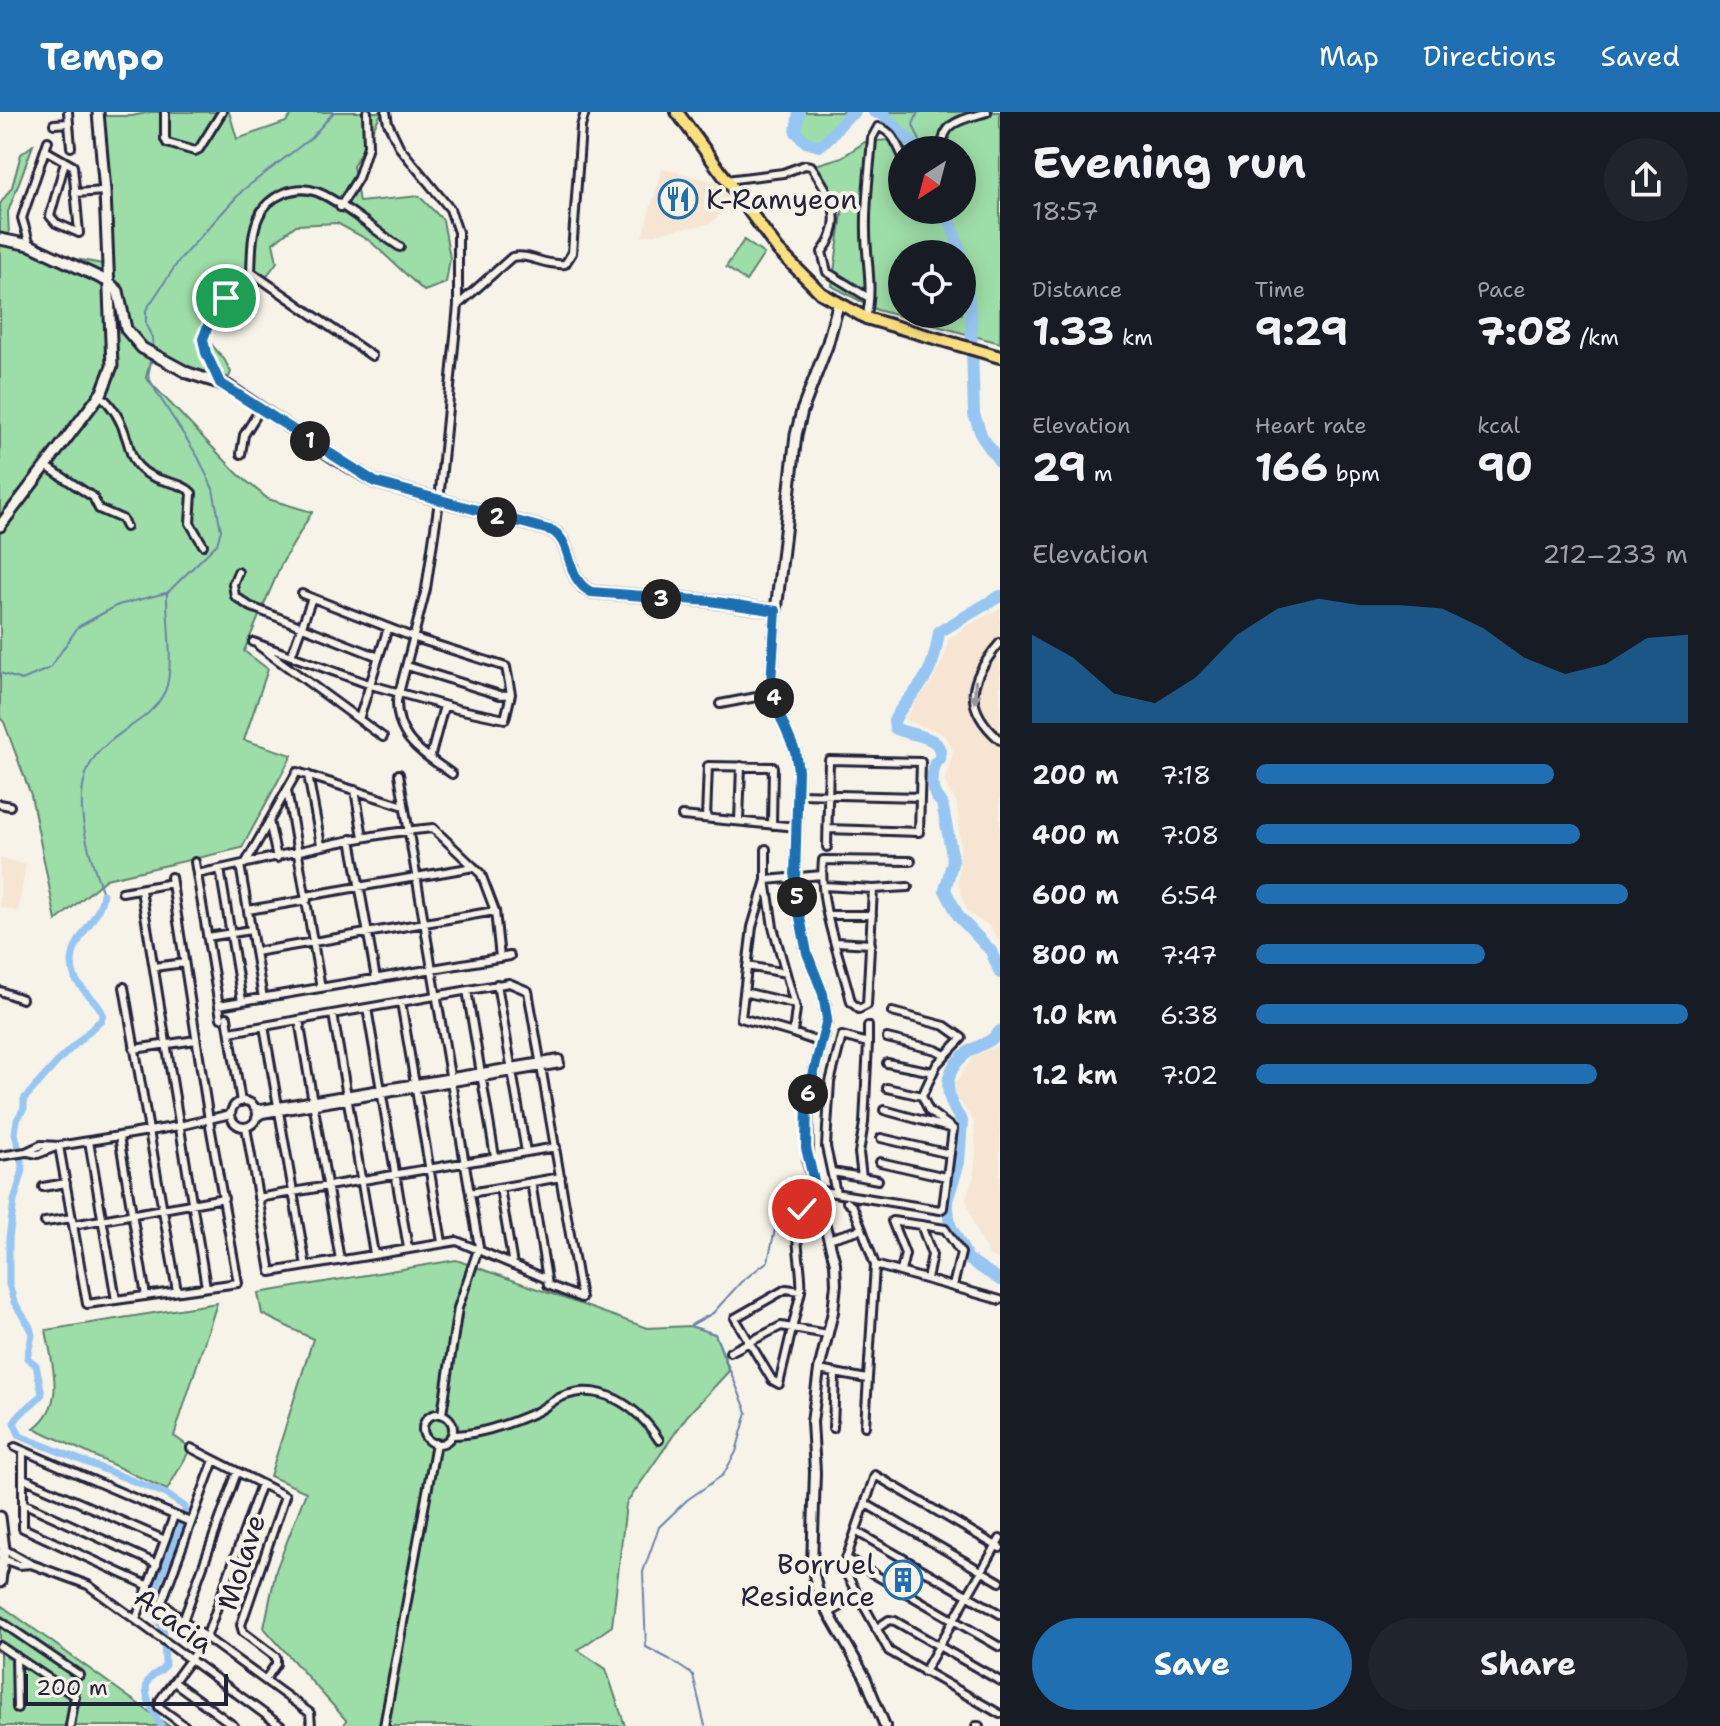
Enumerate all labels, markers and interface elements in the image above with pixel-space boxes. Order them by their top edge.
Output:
text: Tempo [40,31,164,82]
text: Map [1319,37,1379,75]
text: Directions [1423,37,1557,75]
text: Saved [1601,37,1680,75]
text: Evening run [1032,133,1306,192]
north arrow [888,136,976,224]
map controls [888,136,976,328]
button: share [1604,138,1688,222]
restaurant icon: K-Ramyeon [657,178,699,220]
place label: K-Ramyeon [706,180,857,218]
text: 18:57 [1032,193,1099,228]
button: locate [888,240,976,328]
pin [192,264,260,332]
text: Distance [1032,275,1122,304]
text: Time [1255,275,1305,304]
text: Pace [1477,275,1526,304]
icon: arrive [204,276,248,320]
text: 1.33 [1032,304,1114,358]
text: 9:29 [1255,304,1348,358]
text: 7:08 [1477,304,1572,358]
text: km [1114,323,1153,352]
text: /km [1572,323,1619,352]
text: Elevation [1032,411,1130,440]
text: Heart rate [1255,411,1367,440]
text: kcal [1477,411,1520,440]
pin: 1 [290,421,330,461]
text: 1 [305,426,315,455]
text: 29 [1032,440,1086,494]
text: 166 [1255,440,1328,494]
text: 90 [1477,440,1533,494]
text: m [1086,459,1113,488]
text: bpm [1328,459,1380,488]
pin: 2 [477,497,517,537]
text: 2 [489,502,505,531]
text: Elevation [1032,536,1148,571]
text: 212–233 m [1542,536,1688,571]
pin: 3 [641,579,681,619]
text: 3 [653,584,669,613]
pin: 4 [754,678,794,718]
one-way arrow [969,680,982,705]
text: 4 [766,683,782,712]
text: 200 m [1032,757,1119,792]
text: 7:18 [1160,757,1211,792]
text: 400 m [1032,817,1119,852]
text: 7:08 [1160,817,1220,852]
pin: 5 [777,877,817,917]
text: 600 m [1032,877,1119,912]
text: 6:54 [1160,877,1217,912]
text: 5 [790,882,804,911]
text: 800 m [1032,937,1119,972]
text: 7:47 [1160,937,1218,972]
text: 1.0 km [1032,997,1117,1032]
text: 6:38 [1160,997,1219,1032]
text: 1.2 km [1032,1057,1117,1092]
text: 7:02 [1160,1057,1218,1092]
pin: 6 [788,1074,828,1114]
text: 6 [800,1079,816,1108]
pin [768,1175,836,1243]
icon: check [780,1187,824,1231]
street label: Molave [208,1509,274,1615]
place label: Borruel Residence [741,1545,876,1615]
building icon: Borruel Residence [882,1559,924,1601]
street label: Acacia [127,1578,221,1662]
button: Save [1032,1618,1352,1710]
button: Share [1368,1618,1688,1710]
scale bar [24,1670,228,1706]
text: 200 m [36,1673,108,1702]

